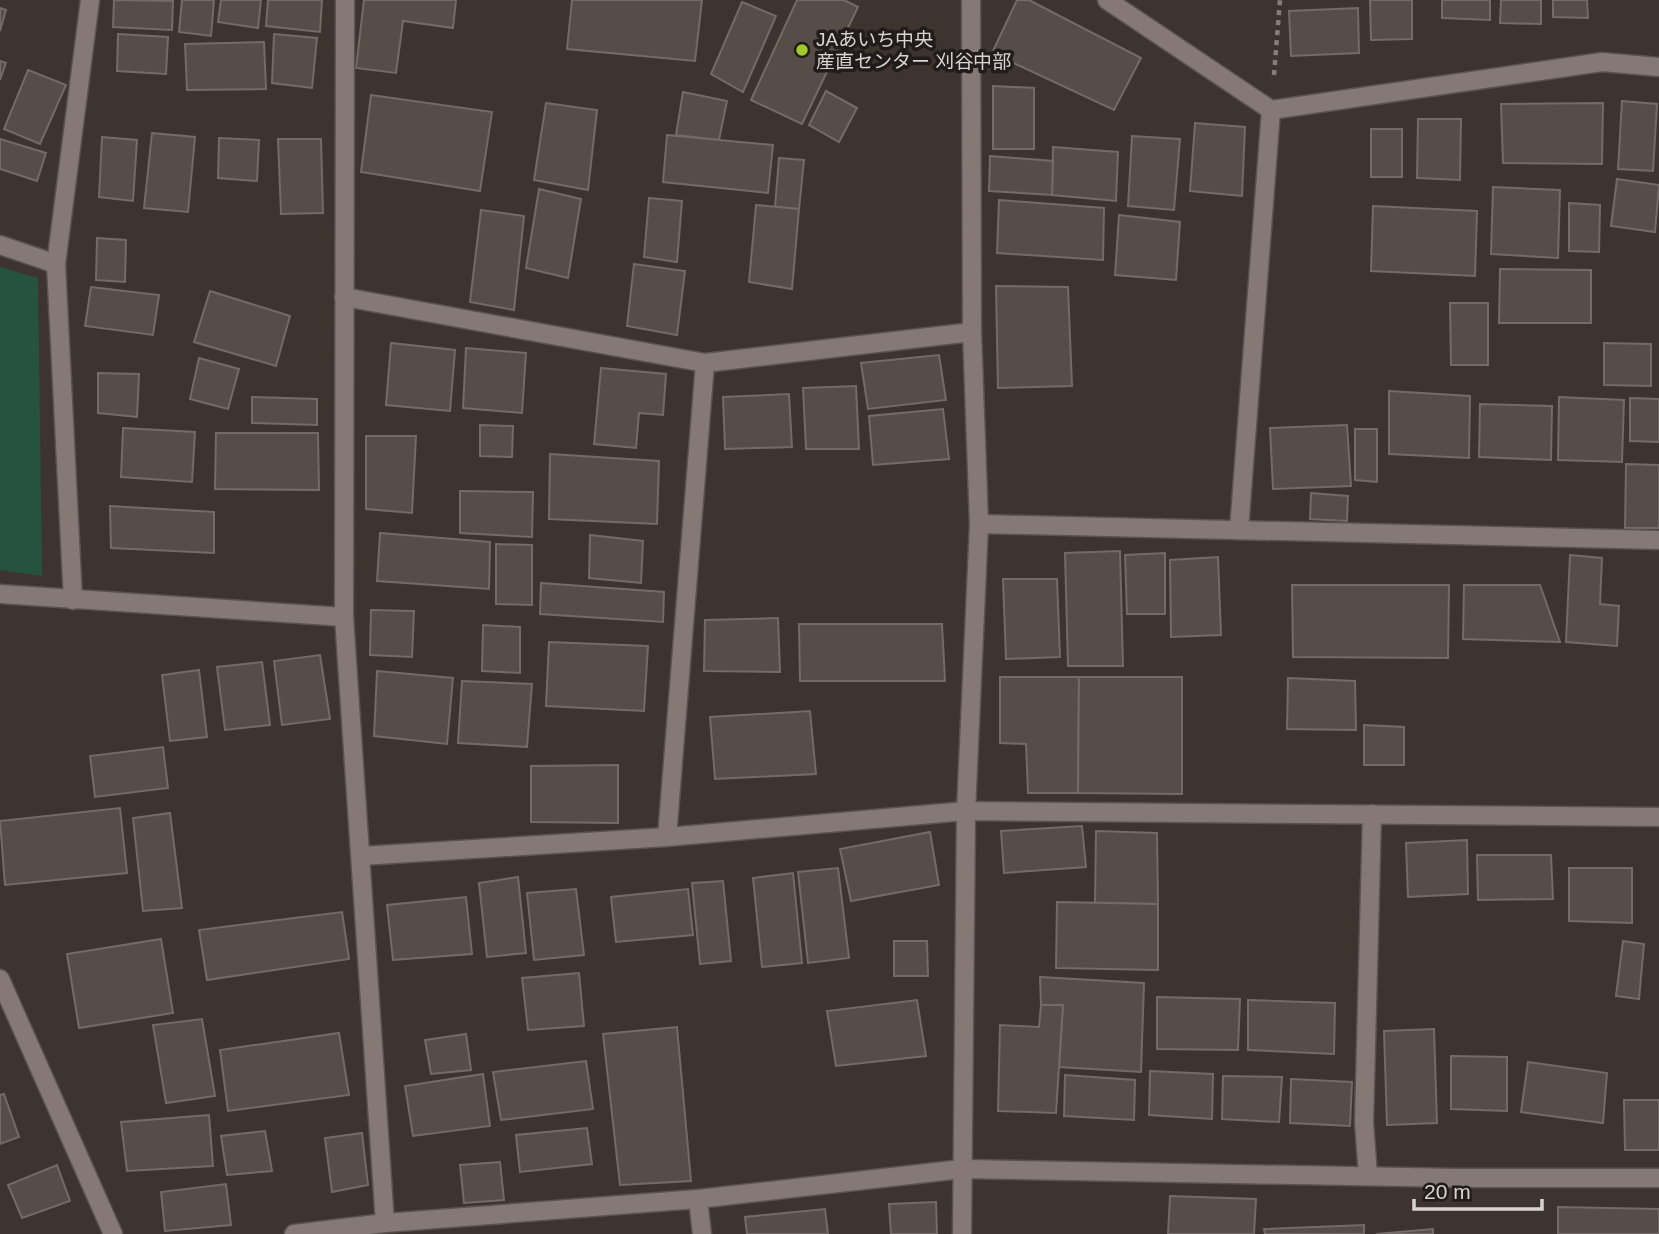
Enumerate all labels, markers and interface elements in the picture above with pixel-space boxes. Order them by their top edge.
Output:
place label: JAあいち中央 産直センター 刈谷中部 [816,29,1011,72]
marker: JAあいち中央 産直センター 刈谷中部 [794,42,810,58]
scale bar [1414,1168,1542,1212]
text: 20 m [1424,1180,1471,1203]

